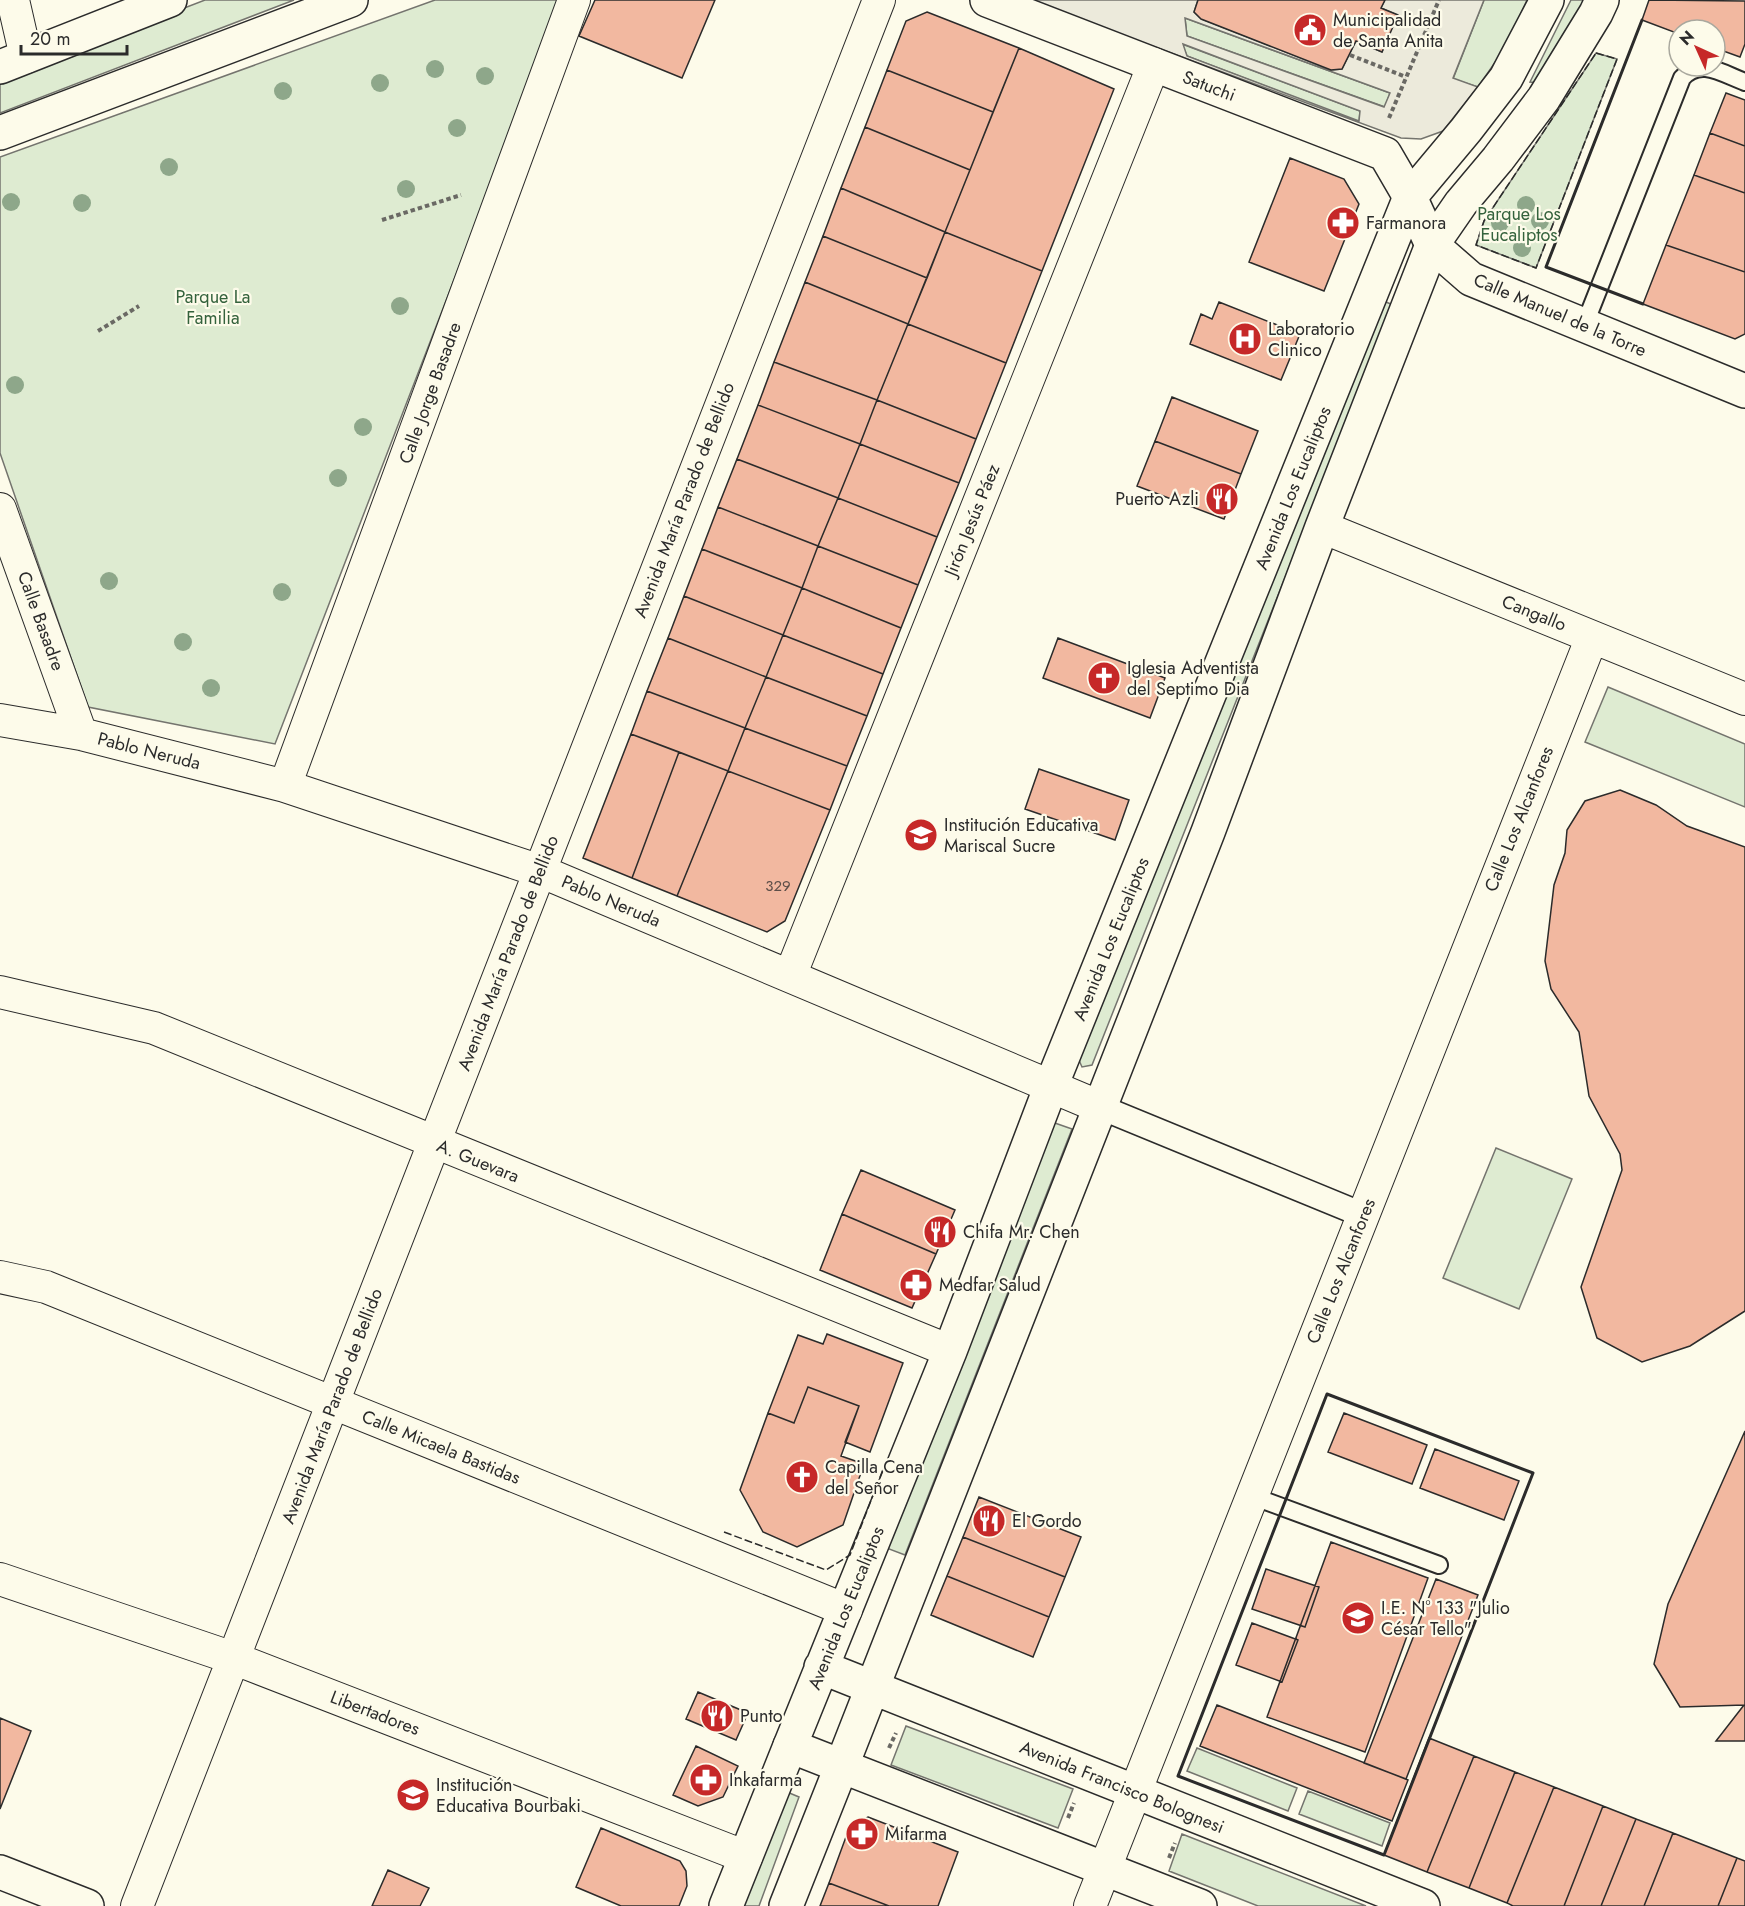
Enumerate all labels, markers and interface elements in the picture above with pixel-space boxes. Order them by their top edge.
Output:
place label: Municipalidad de Santa Anita [1333,7,1443,54]
public building icon: Municipalidad de Santa Anita [1292,12,1328,48]
scale bar [21,18,128,56]
north arrow [1667,18,1727,78]
text: N [1674,25,1699,50]
text: 20 m [30,26,70,52]
street label: Satuchi [1179,64,1239,108]
park label: Parque Los Eucaliptos [1477,201,1561,248]
pharmacy icon: Farmanora [1325,205,1361,241]
place label: Farmanora [1366,210,1446,236]
street label: Calle Manuel de la Torre [1469,267,1651,363]
park label: Parque La Familia [175,284,251,331]
place label: Laboratorio Clinico [1268,316,1355,363]
street label: Calle Jorge Basadre [392,319,468,467]
hospital icon: Laboratorio Clinico [1227,321,1263,357]
street label: Avenida María Parado de Bellido [627,378,741,621]
street label: Avenida Los Eucaliptos [1248,402,1338,574]
street label: Jirón Jesús Páez [937,460,1006,582]
restaurant icon: Puerto Azli [1204,481,1240,517]
place label: Puerto Azli [1115,486,1199,512]
street label: Calle Basadre [11,568,71,674]
street label: Cangallo [1498,588,1570,638]
place label: Iglesia Adventista del Septimo Dia [1127,655,1259,702]
church icon: Iglesia Adventista del Septimo Dia [1086,660,1122,696]
street label: Pablo Neruda [95,726,203,776]
street label: Calle Los Alcanfores [1478,742,1560,896]
place label: Institución Educativa Mariscal Sucre [944,812,1098,859]
school or university icon: Institución Educativa Mariscal Sucre [903,817,939,853]
street label: Avenida María Parado de Bellido [451,831,565,1074]
street label: Avenida Los Eucaliptos [1066,853,1156,1025]
street label: Pablo Neruda [557,868,665,934]
house number: 329 [765,875,791,897]
street label: A. Guevara [433,1133,523,1189]
street label: Calle Los Alcanfores [1300,1194,1382,1348]
restaurant icon: Chifa Mr. Chen [922,1214,958,1250]
place label: Chifa Mr. Chen [963,1219,1080,1245]
pharmacy icon: Medfar Salud [898,1267,934,1303]
place label: Medfar Salud [939,1272,1041,1298]
street label: Avenida María Parado de Bellido [275,1284,389,1527]
street label: Calle Micaela Bastidas [358,1403,524,1491]
place label: Capilla Cena del Señor [825,1454,923,1501]
church icon: Capilla Cena del Señor [784,1459,820,1495]
restaurant icon: El Gordo [971,1503,1007,1539]
place label: El Gordo [1012,1508,1082,1534]
street label: Avenida Los Eucaliptos [801,1522,891,1694]
place label: I.E. N° 133 "Julio César Tello" [1381,1595,1510,1642]
school or university icon: I.E. N° 133 "Julio César Tello" [1340,1600,1376,1636]
street label: Libertadores [326,1684,424,1742]
restaurant icon: Punto [699,1698,735,1734]
place label: Punto [740,1703,783,1729]
street label: Avenida Francisco Bolognesi [1016,1734,1228,1840]
pharmacy icon: Inkafarma [688,1762,724,1798]
place label: Inkafarma [729,1767,802,1793]
place label: Institución Educativa Bourbaki [436,1772,581,1819]
school or university icon: Institución Educativa Bourbaki [395,1777,431,1813]
pharmacy icon: Mifarma [844,1816,880,1852]
place label: Mifarma [885,1821,947,1847]

